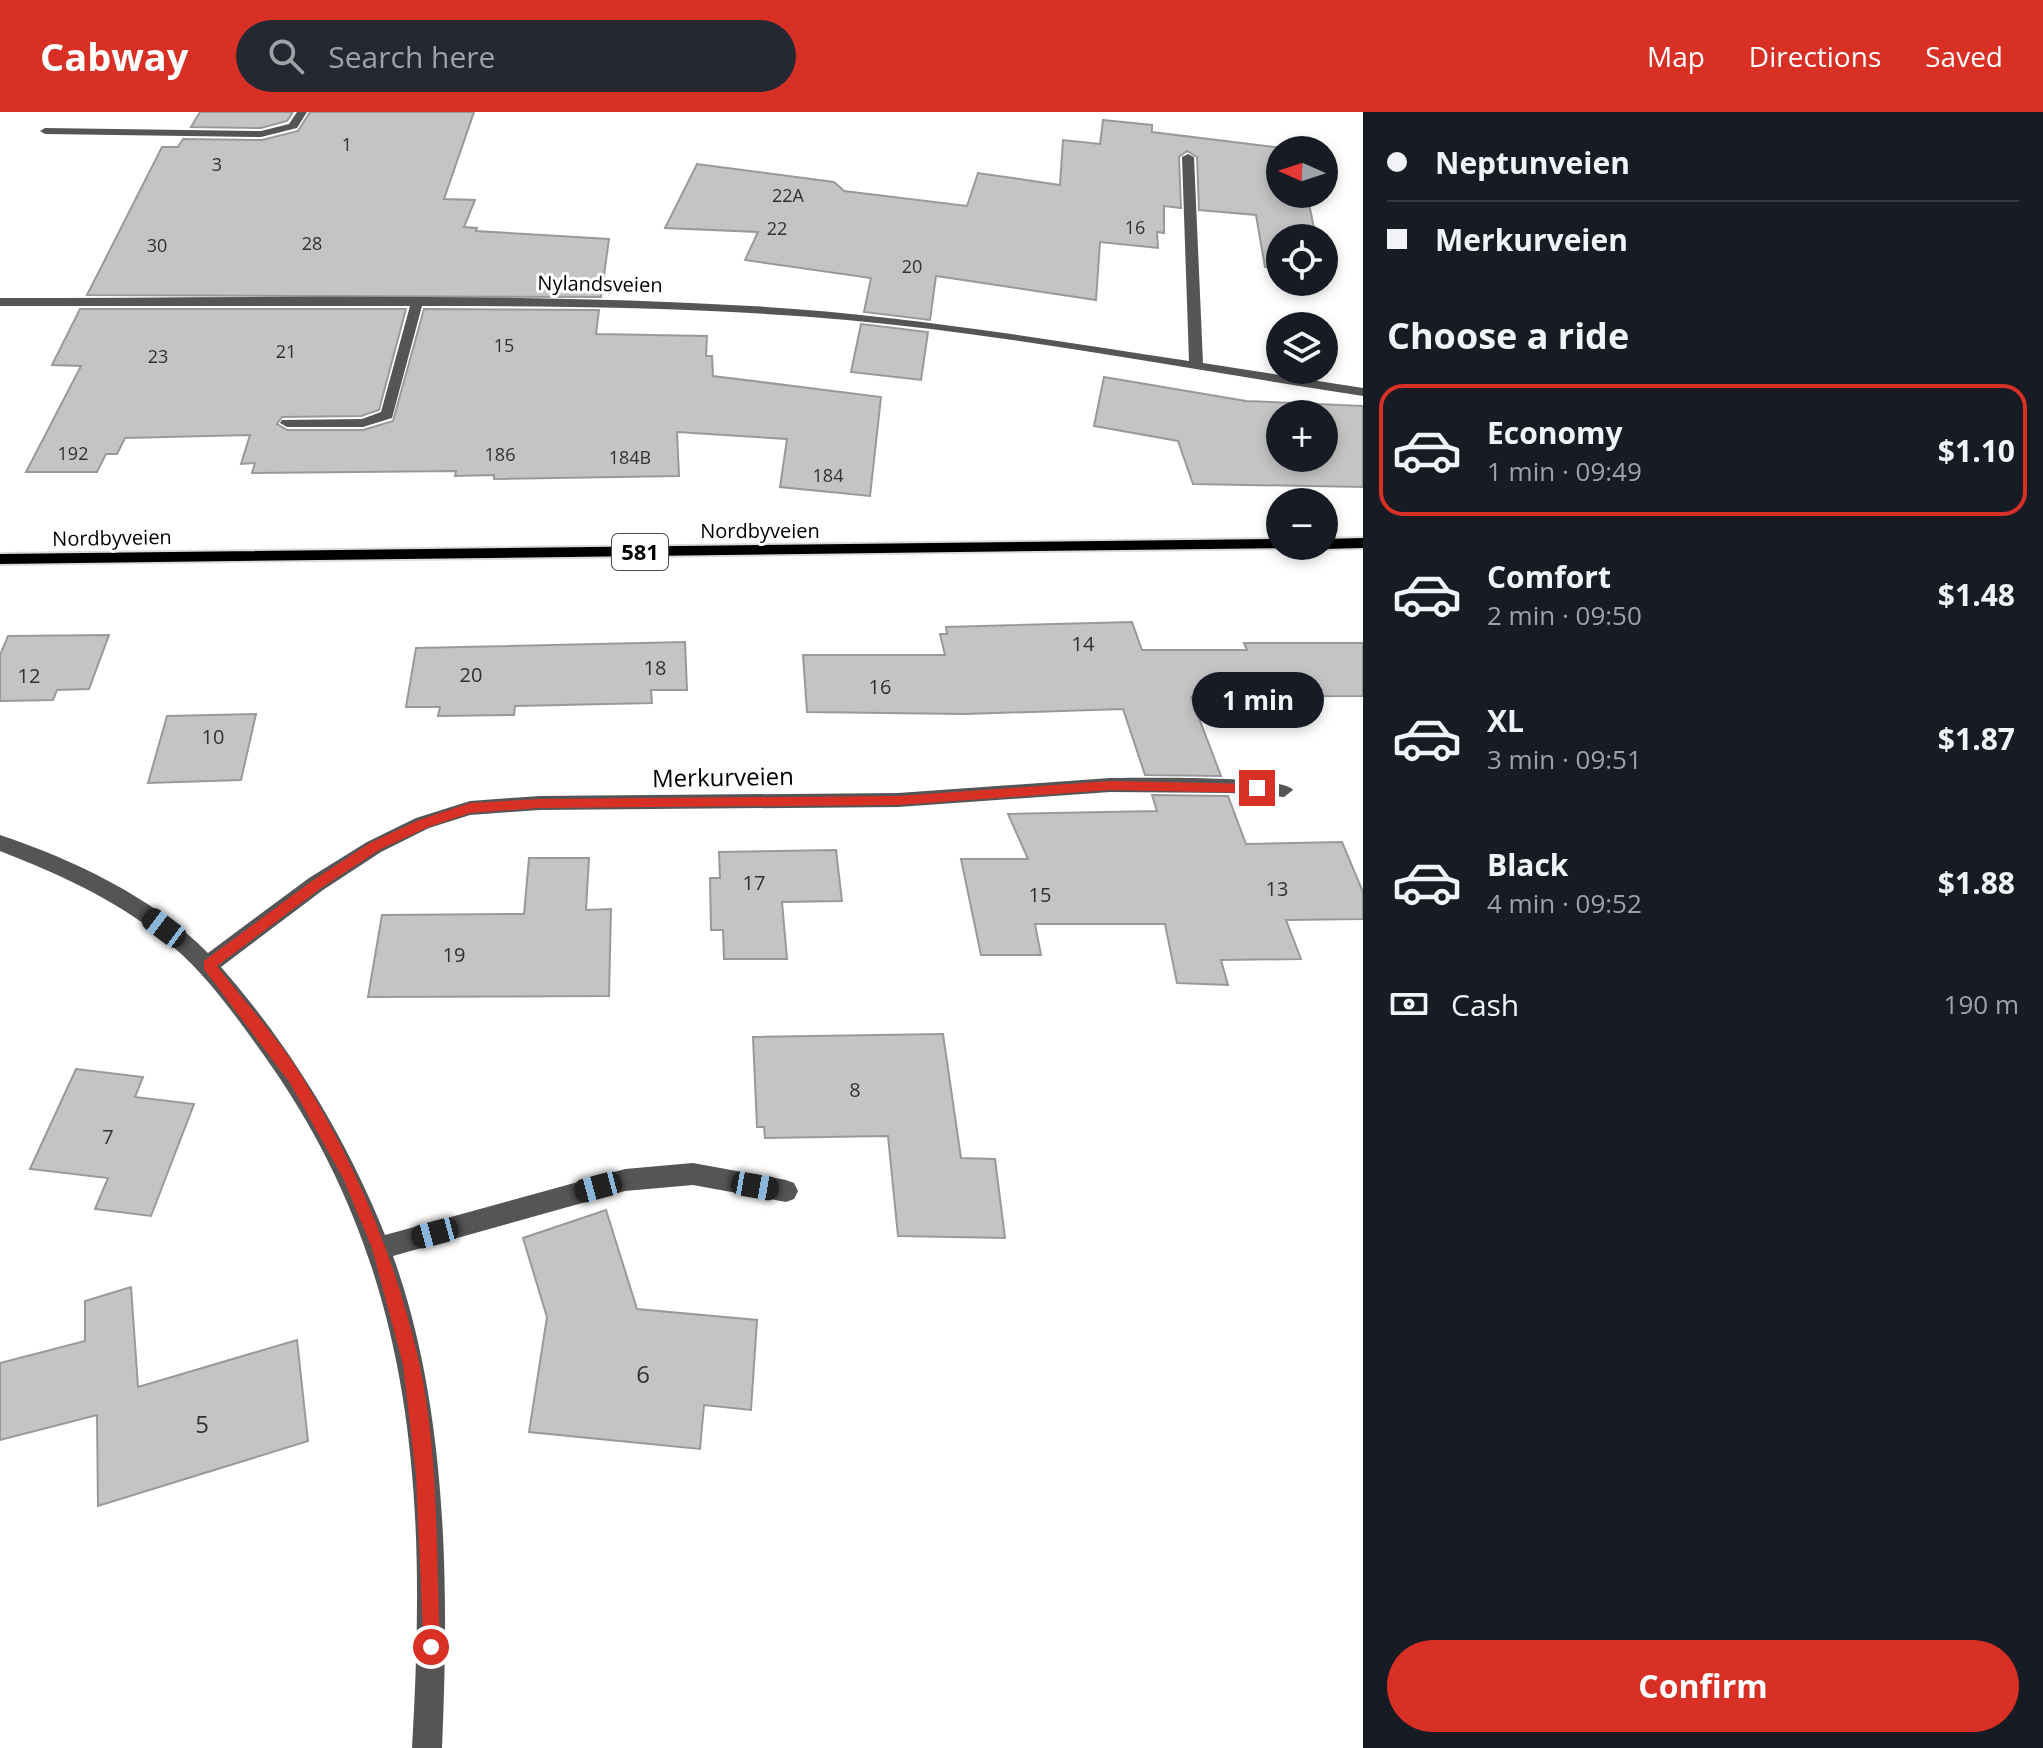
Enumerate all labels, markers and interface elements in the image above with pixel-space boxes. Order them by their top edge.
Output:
search box [236,20,796,92]
text: Cabway [40,30,188,82]
icon: search [264,34,308,78]
text: Search here [328,36,495,77]
text: Map [1647,37,1705,75]
text: Directions [1749,37,1881,75]
text: Saved [1925,37,2003,75]
house number: 1 [342,132,352,156]
north arrow [1266,136,1338,208]
map controls [1266,136,1338,560]
text: Neptunveien [1435,142,1630,183]
house number: 3 [212,152,222,176]
house number: 22A [772,183,805,207]
house number: 16 [1125,215,1145,239]
house number: 22 [767,216,787,240]
text: Merkurveien [1435,219,1628,260]
button: locate [1266,224,1338,296]
house number: 28 [302,231,322,255]
house number: 30 [147,233,167,257]
house number: 20 [902,254,922,278]
street label: Nylandsveien [537,269,663,298]
text: Choose a ride [1387,311,1629,360]
button: layers [1266,312,1338,384]
house number: 15 [494,333,514,357]
house number: 21 [276,339,296,363]
house number: 23 [148,344,168,368]
button: + [1266,400,1338,472]
text: Economy [1487,412,1623,453]
icon: car [1391,414,1463,486]
text: $1.10 [1938,430,2015,471]
house number: 192 [58,441,88,465]
house number: 186 [485,442,515,466]
house number: 184B [609,445,651,469]
text: 1 min · 09:49 [1487,453,1642,489]
house number: 184 [813,463,843,487]
button: − [1266,488,1338,560]
street label: Nordbyveien [700,517,820,544]
street label: Nordbyveien [52,523,172,552]
road number: 581 [612,534,668,570]
text: Comfort [1487,556,1611,597]
icon: car [1391,558,1463,630]
text: $1.48 [1938,574,2015,615]
text: 2 min · 09:50 [1487,597,1642,633]
house number: 14 [1072,630,1095,657]
house number: 18 [644,654,666,681]
house number: 20 [460,661,482,688]
house number: 12 [18,662,40,689]
callout: 1 min [1191,672,1323,728]
house number: 16 [869,673,891,700]
text: 1 min [1222,682,1294,718]
text: XL [1487,700,1524,741]
icon: car [1391,702,1463,774]
text: $1.87 [1938,718,2015,759]
house number: 10 [202,723,224,750]
text: 3 min · 09:51 [1487,741,1642,777]
street label: Merkurveien [652,759,794,794]
route end [1239,770,1275,806]
text: Black [1487,844,1568,885]
icon: car [1391,846,1463,918]
text: $1.88 [1938,862,2015,903]
house number: 17 [743,869,765,896]
house number: 13 [1266,875,1288,902]
house number: 15 [1029,881,1051,908]
text: 4 min · 09:52 [1487,885,1642,921]
car [138,904,190,952]
house number: 19 [443,941,465,968]
icon: cash [1387,982,1431,1026]
text: Cash [1451,984,1519,1025]
text: 190 m [1944,986,2019,1022]
house number: 8 [849,1076,861,1103]
house number: 7 [102,1123,114,1150]
car [572,1169,624,1205]
car [729,1170,781,1202]
car [409,1215,461,1251]
house number: 6 [636,1357,650,1390]
house number: 5 [195,1407,209,1440]
route start [413,1629,449,1665]
button: Confirm [1387,1640,2019,1732]

